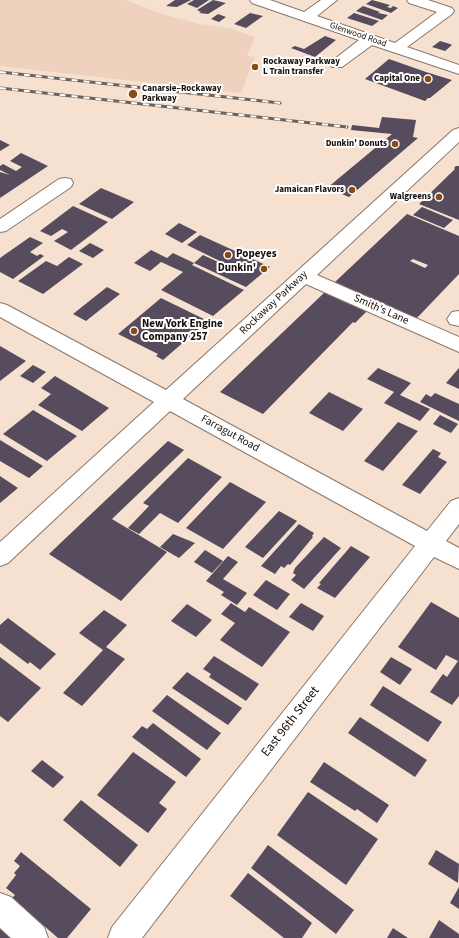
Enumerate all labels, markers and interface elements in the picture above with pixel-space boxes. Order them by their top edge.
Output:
street label: Glenwood Road [328,20,388,50]
place label: Rockaway Parkway L Train transfer [263,57,340,78]
marker: Rockaway Parkway L Train transfer [250,62,260,72]
place label: Capital One [374,74,420,84]
marker: Capital One [423,74,433,84]
place label: Canarsie–Rockaway Parkway [142,84,221,105]
marker: Canarsie–Rockaway Parkway [127,88,139,100]
place label: Dunkin' Donuts [326,139,387,149]
marker: Dunkin' Donuts [390,139,400,149]
place label: Jamaican Flavors [275,185,344,195]
marker: Jamaican Flavors [347,185,357,195]
place label: Walgreens [390,192,431,202]
marker: Walgreens [434,192,444,202]
place label: Popeyes [236,248,277,262]
marker: Popeyes [223,250,233,260]
place label: Dunkin' [218,262,256,276]
marker: Dunkin' [259,264,269,274]
street label: Rockaway Parkway [237,268,311,338]
street label: Smith's Lane [351,292,411,328]
place label: New York Engine Company 257 [142,318,223,344]
marker: New York Engine Company 257 [129,326,139,336]
street label: Farragut Road [199,413,261,455]
street label: East 96th Street [259,684,323,760]

